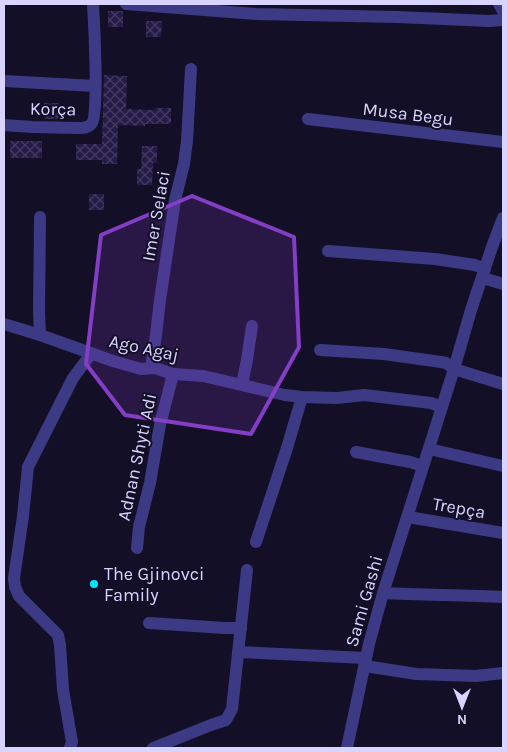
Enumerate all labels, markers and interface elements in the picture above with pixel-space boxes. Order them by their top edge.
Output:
street label: Korça [30,98,76,120]
street label: Musa Begu [361,98,455,130]
street label: Imer Selaci [137,169,175,263]
street label: Ago Agaj [107,330,181,366]
street label: Adnan Shyti Adi [113,391,161,523]
street label: Trepça [431,493,487,523]
street label: Sami Gashi [340,553,388,649]
place label: The Gjinovci Family [104,563,204,606]
marker: The Gjinovci Family [88,578,100,590]
north arrow [437,682,487,732]
text: N [457,711,467,728]

